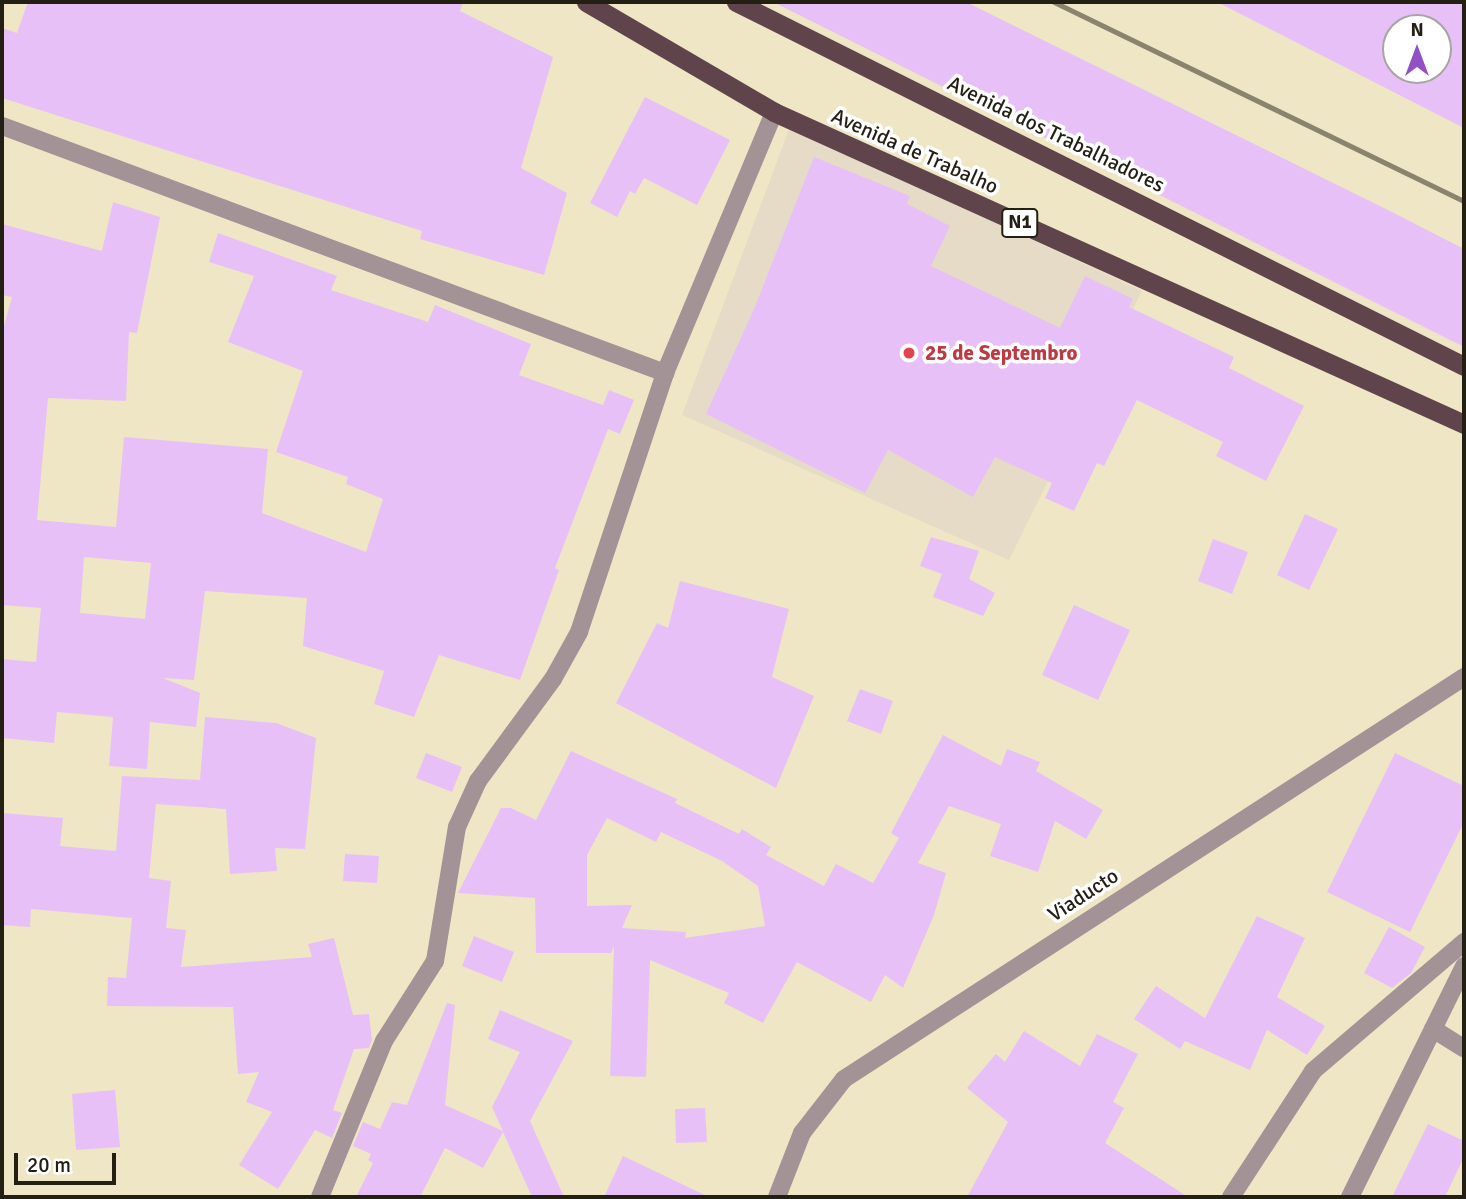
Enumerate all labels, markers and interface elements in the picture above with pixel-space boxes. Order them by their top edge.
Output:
north arrow [1382,14,1452,84]
text: N [1410,18,1424,42]
street label: Avenida dos Trabalhadores [943,70,1169,198]
street label: Avenida de Trabalho [828,103,1002,199]
road number: N1 [1001,208,1039,238]
place label: 25 de Septembro [925,340,1077,366]
marker: 25 de Septembro [899,343,919,363]
street label: Viaducto [1043,863,1123,927]
scale bar [18,1140,119,1184]
text: 20 m [27,1152,71,1178]

